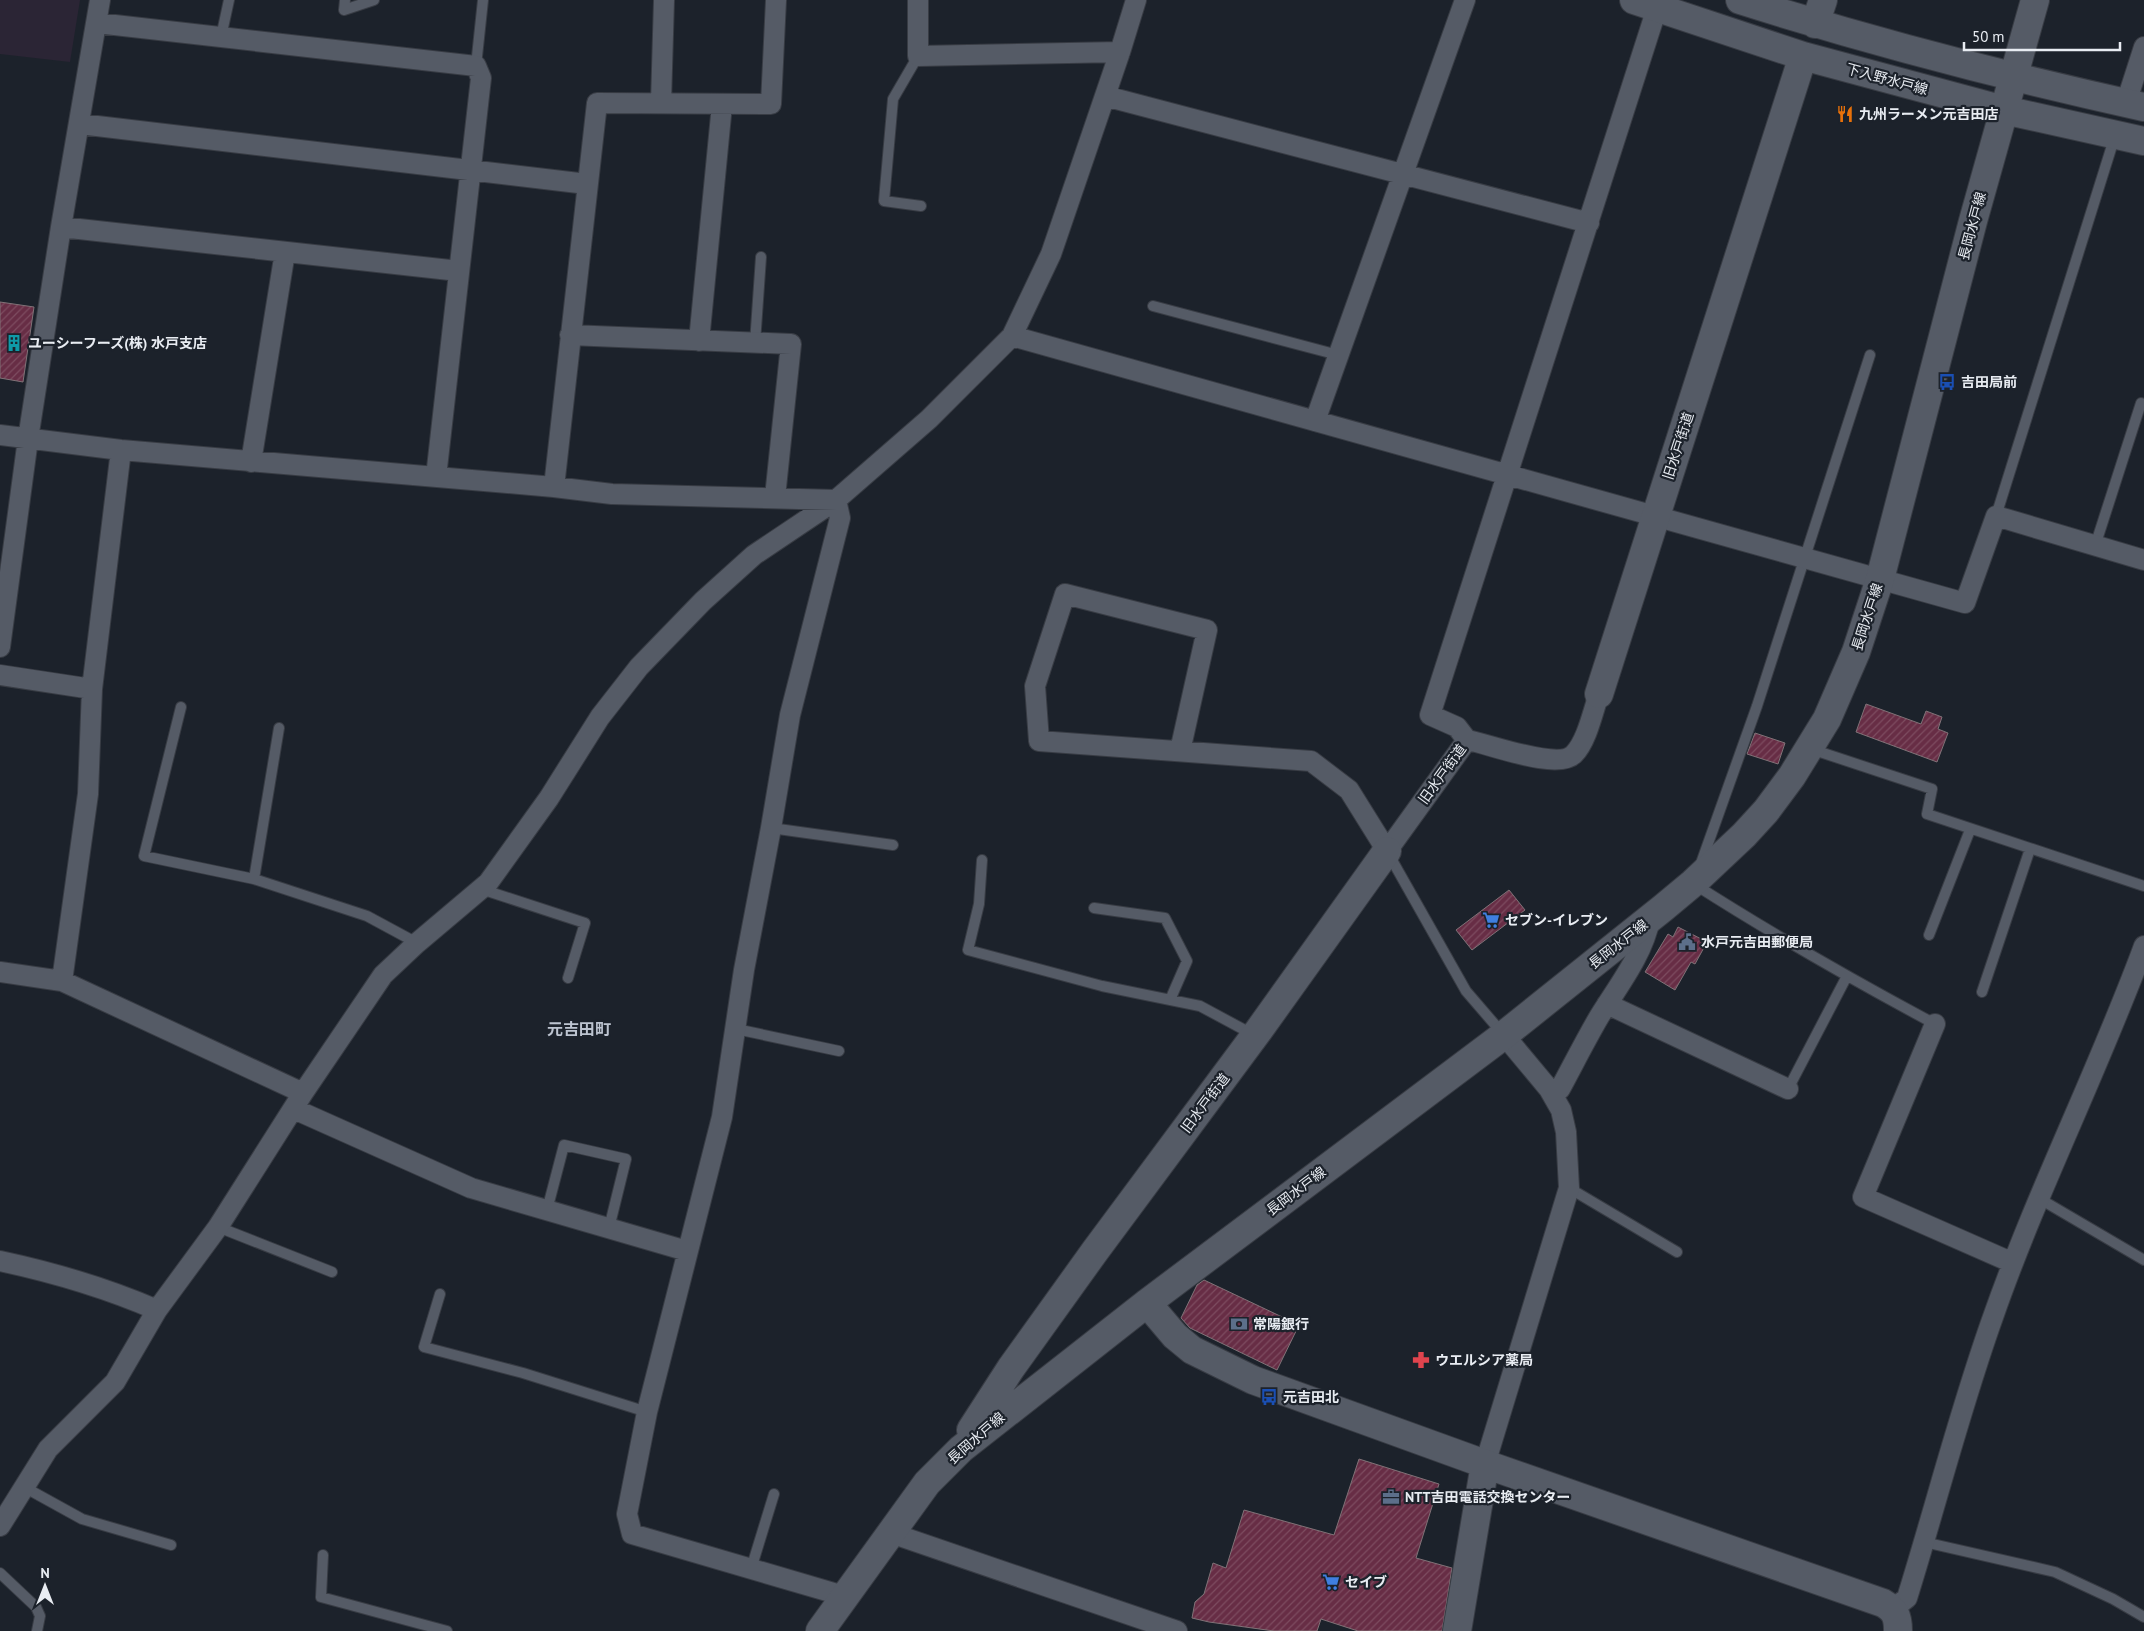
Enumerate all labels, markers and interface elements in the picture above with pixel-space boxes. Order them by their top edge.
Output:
scale bar [1964,20,2120,52]
text: 50 m [1972,27,2005,46]
street label: 下入野水戸線 [1844,59,1930,99]
restaurant icon: 九州ラーメン元吉田店 [1835,104,1855,124]
place label: 九州ラーメン元吉田店 [1859,105,1998,123]
street label: 長岡水戸線 [1954,190,1990,262]
building icon: ユーシーフーズ(株) 水戸支店 [4,333,24,353]
place label: ユーシーフーズ(株) 水戸支店 [28,334,207,352]
bus stop icon: 吉田局前 [1937,372,1957,392]
place label: 吉田局前 [1961,373,2017,391]
street label: 旧水戸街道 [1659,410,1697,482]
street label: 長岡水戸線 [1848,581,1886,653]
street label: 旧水戸街道 [1414,740,1470,808]
supermarket icon: セブン-イレブン [1481,910,1501,930]
place label: セブン-イレブン [1505,911,1608,929]
street label: 長岡水戸線 [1585,915,1651,973]
public building icon: 水戸元吉田郵便局 [1677,932,1697,952]
place label: 水戸元吉田郵便局 [1701,933,1813,951]
district label: 元吉田町 [547,1019,611,1039]
street label: 旧水戸街道 [1177,1070,1233,1136]
street label: 長岡水戸線 [1263,1163,1329,1219]
bank icon: 常陽銀行 [1229,1314,1249,1334]
place label: 常陽銀行 [1253,1315,1309,1333]
pharmacy icon: ウエルシア薬局 [1411,1350,1431,1370]
place label: ウエルシア薬局 [1435,1351,1533,1369]
bus stop icon: 元吉田北 [1259,1387,1279,1407]
place label: 元吉田北 [1283,1388,1339,1406]
street label: 長岡水戸線 [944,1408,1008,1468]
office icon: NTT吉田電話交換センター [1381,1487,1401,1507]
place label: NTT吉田電話交換センター [1405,1488,1570,1506]
north arrow [20,1561,70,1611]
text: N [40,1564,50,1582]
supermarket icon: セイブ [1321,1572,1341,1592]
place label: セイブ [1345,1573,1387,1591]

